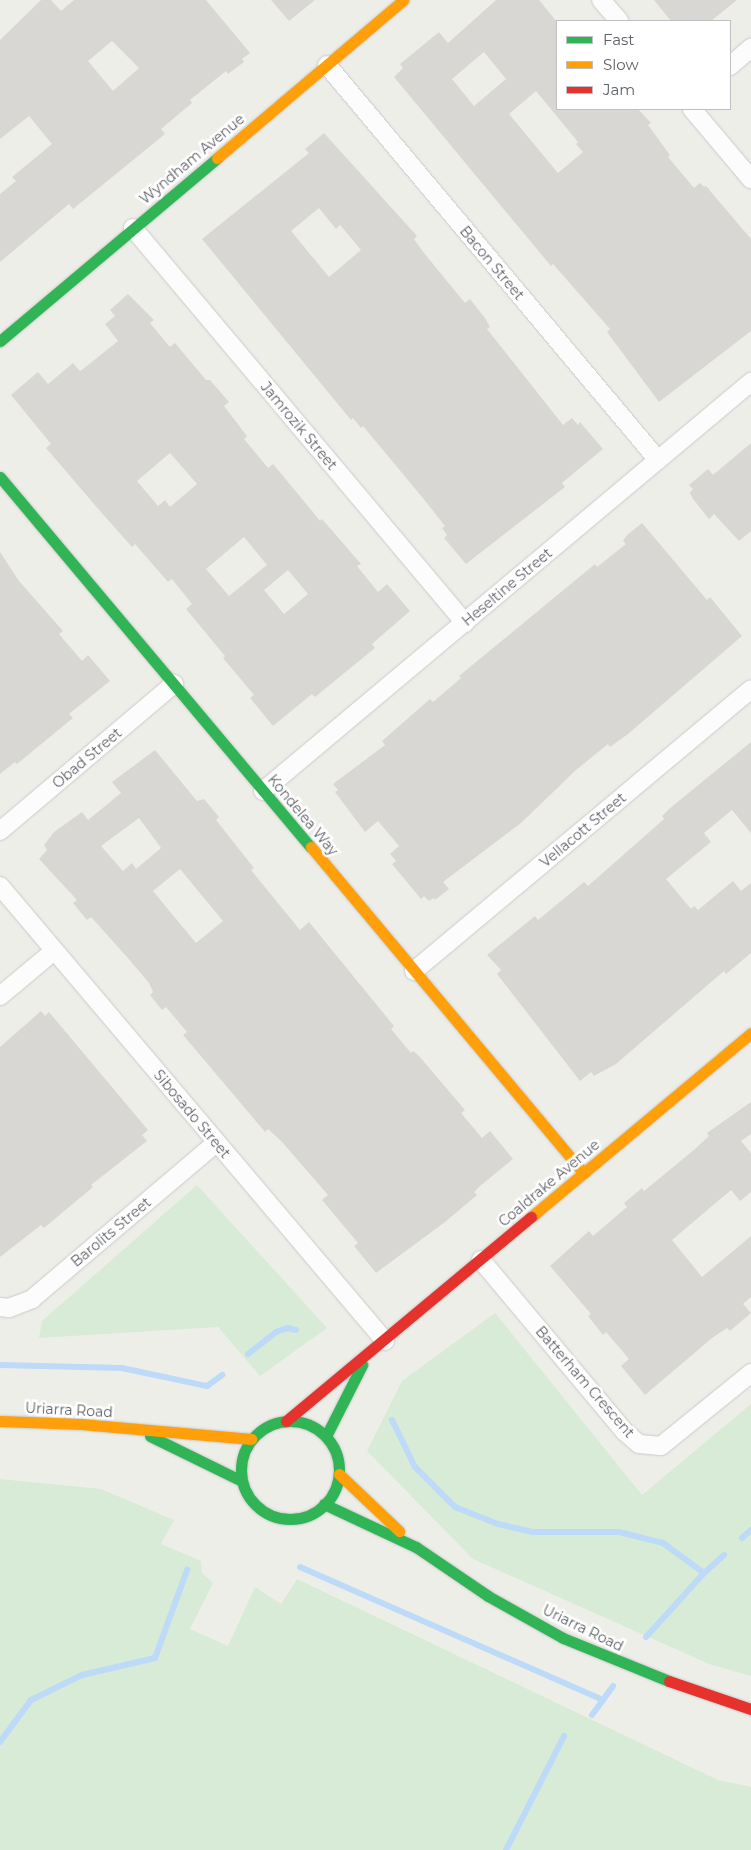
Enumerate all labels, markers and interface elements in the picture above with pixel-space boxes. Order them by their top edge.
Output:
legend [556,20,731,110]
text: Fast [603,30,634,49]
text: Slow [603,55,639,74]
text: Jam [603,80,635,99]
street label: Wyndham Avenue [136,110,248,208]
street label: Bacon Street [456,223,528,303]
street label: Jamrozik Street [257,379,341,473]
street label: Heseltine Street [459,545,555,629]
street label: Obad Street [49,724,125,792]
street label: Kondelea Way [264,771,342,859]
street label: Vellacott Street [537,789,629,871]
street label: Sibosado Street [150,1066,234,1162]
street label: Coaldrake Avenue [495,1136,603,1230]
street label: Barolits Street [68,1194,154,1270]
street label: Batterham Crescent [532,1323,638,1441]
street label: Uriarra Road [25,1399,113,1421]
street label: Uriarra Road [540,1601,626,1655]

